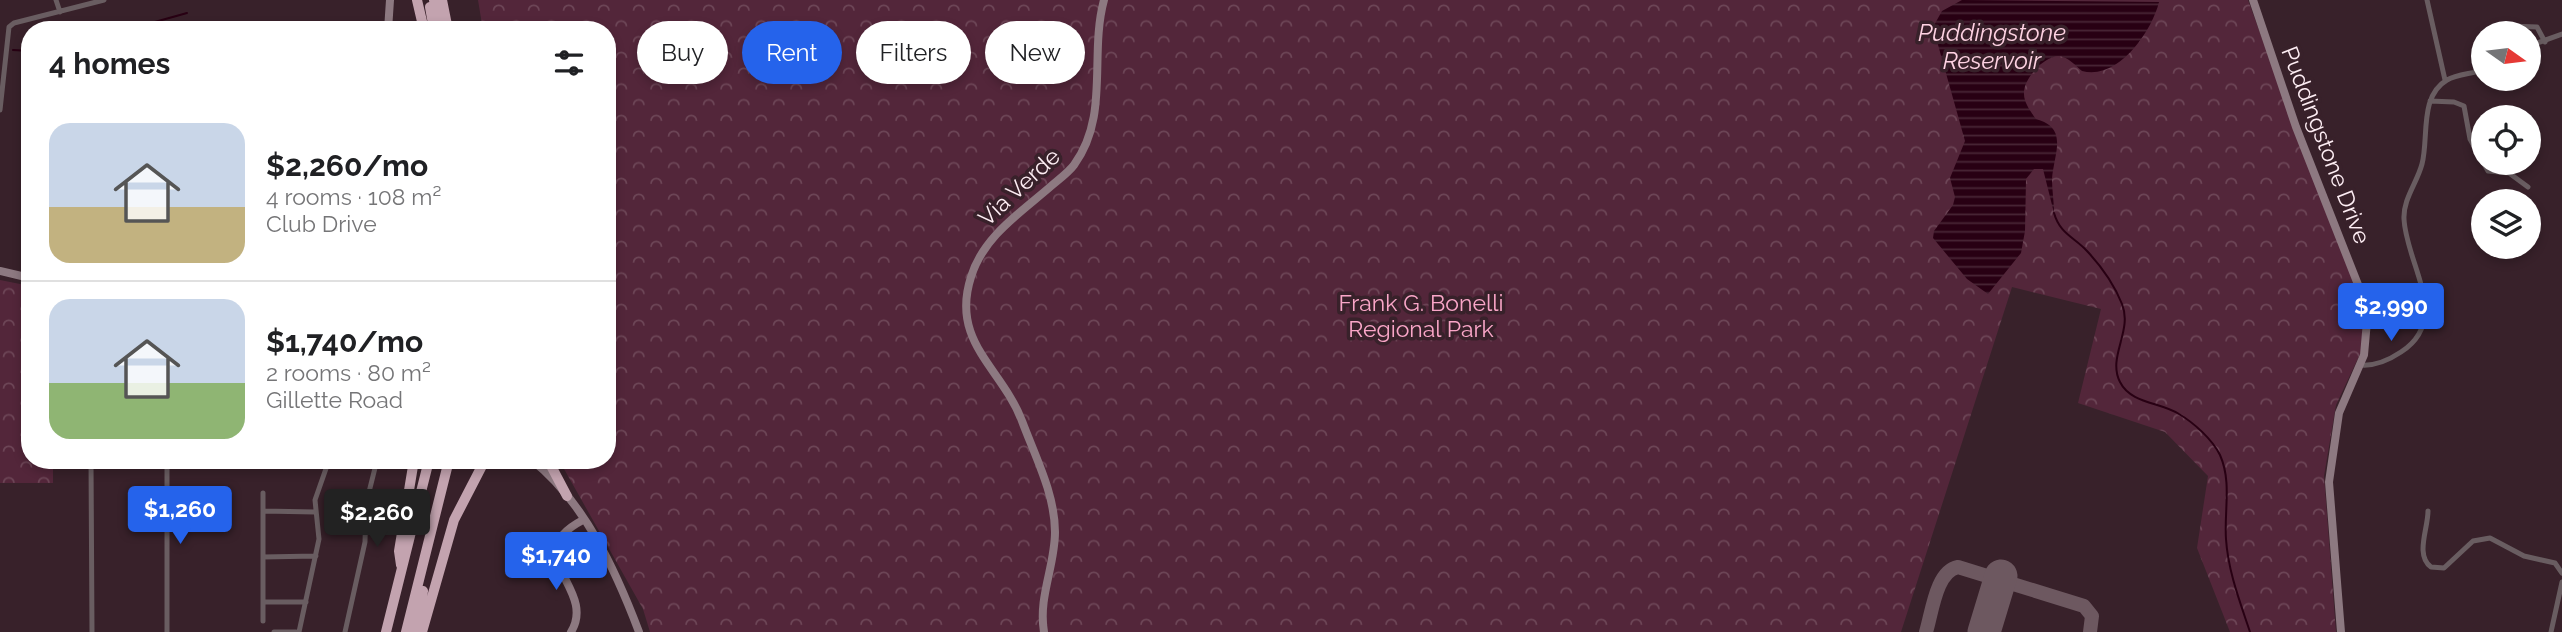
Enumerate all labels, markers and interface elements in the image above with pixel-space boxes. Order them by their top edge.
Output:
water label: Puddingstone Reservoir [1918,18,2066,75]
chip: Buy [637,21,728,84]
chip: Rent [742,21,842,84]
chip: Filters [856,21,971,84]
chip: New [985,21,1085,84]
north arrow [2471,21,2541,91]
map controls [2471,21,2541,259]
street label: Puddingstone Drive [2276,42,2377,247]
icon: filters [550,44,588,82]
text: 4 homes [49,46,170,81]
button: locate [2471,105,2541,175]
street label: Via Verde [972,142,1065,231]
text: $2,260/mo [266,148,428,183]
icon: home [105,151,189,235]
text: 4 rooms · 108 m² [266,183,441,210]
button: layers [2471,189,2541,259]
text: Club Drive [266,210,377,237]
pin: $2,990 [2334,284,2448,343]
park label: Frank G. Bonelli Regional Park [1339,289,1503,342]
text: $2,990 [2354,292,2428,319]
text: $1,740/mo [266,324,423,359]
icon: home [105,327,189,411]
text: 2 rooms · 80 m² [266,359,431,386]
text: Gillette Road [266,386,403,413]
pin: $1,260 [123,486,237,546]
pin: $2,260 [320,490,434,549]
text: $1,260 [144,495,216,522]
text: $2,260 [340,498,414,525]
pin: $1,740 [499,532,613,592]
text: $1,740 [521,541,591,568]

